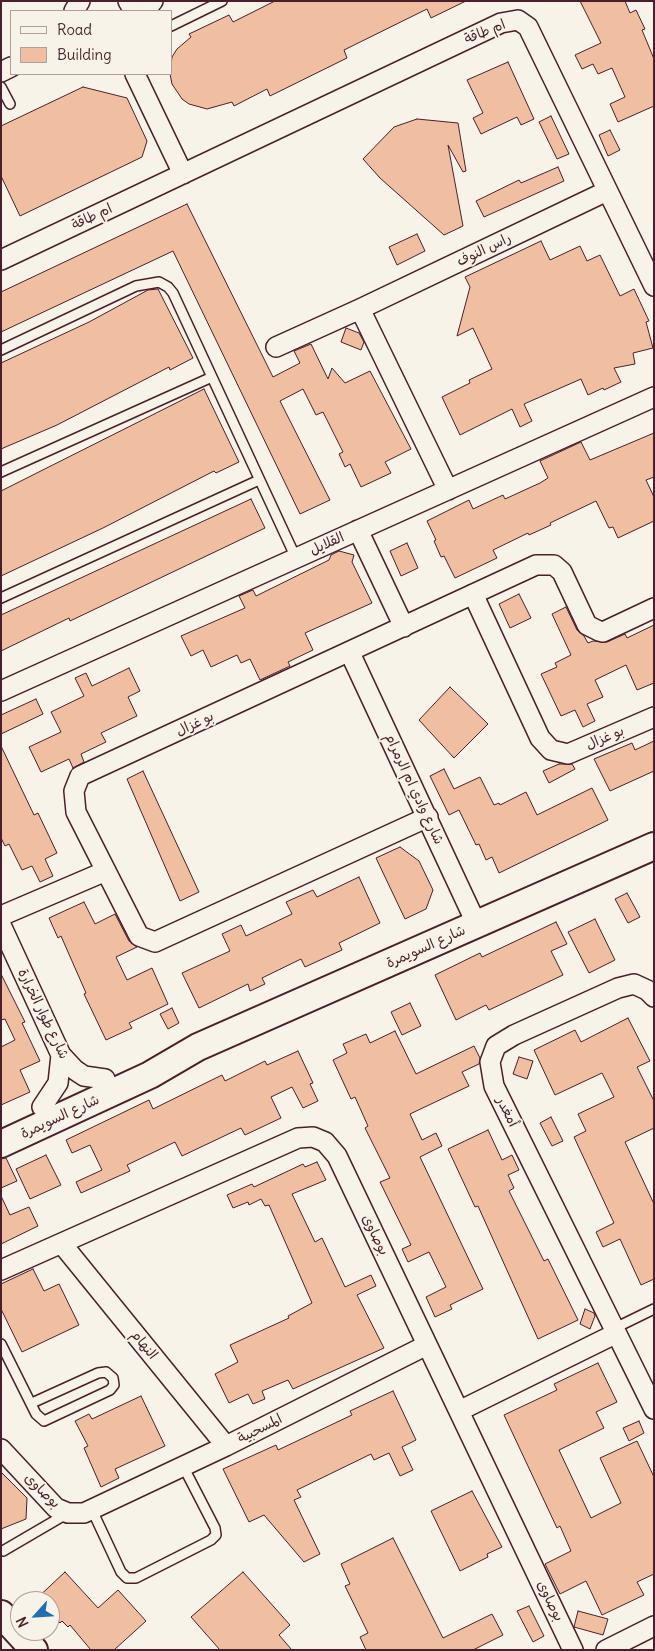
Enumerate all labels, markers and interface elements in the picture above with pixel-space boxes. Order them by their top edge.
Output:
legend [10,10,172,75]
street label: ام طاقة [462,16,508,48]
text: Road [57,20,92,39]
text: Building [57,45,112,64]
street label: ام طاقة [69,200,115,234]
street label: راس النوف [454,230,514,270]
street label: القلايل [307,529,347,559]
street label: بو غزال [173,708,217,740]
street label: بو غزال [583,722,627,754]
street label: شارع وادي ام الرمرام [381,731,447,847]
street label: شارع السويمرة [384,922,468,972]
street label: شارع طوار الخرارة [14,966,72,1062]
street label: شارع السويمرة [18,1091,102,1143]
street label: أمغدر [493,1094,521,1130]
street label: بوصاوى [358,1212,392,1258]
street label: النهام [127,1327,161,1363]
street label: المسحبية [235,1411,285,1447]
street label: بوصاوى [21,1470,63,1512]
street label: بوصاوى [533,1578,567,1624]
north arrow [10,1591,60,1641]
text: N [12,1614,33,1630]

